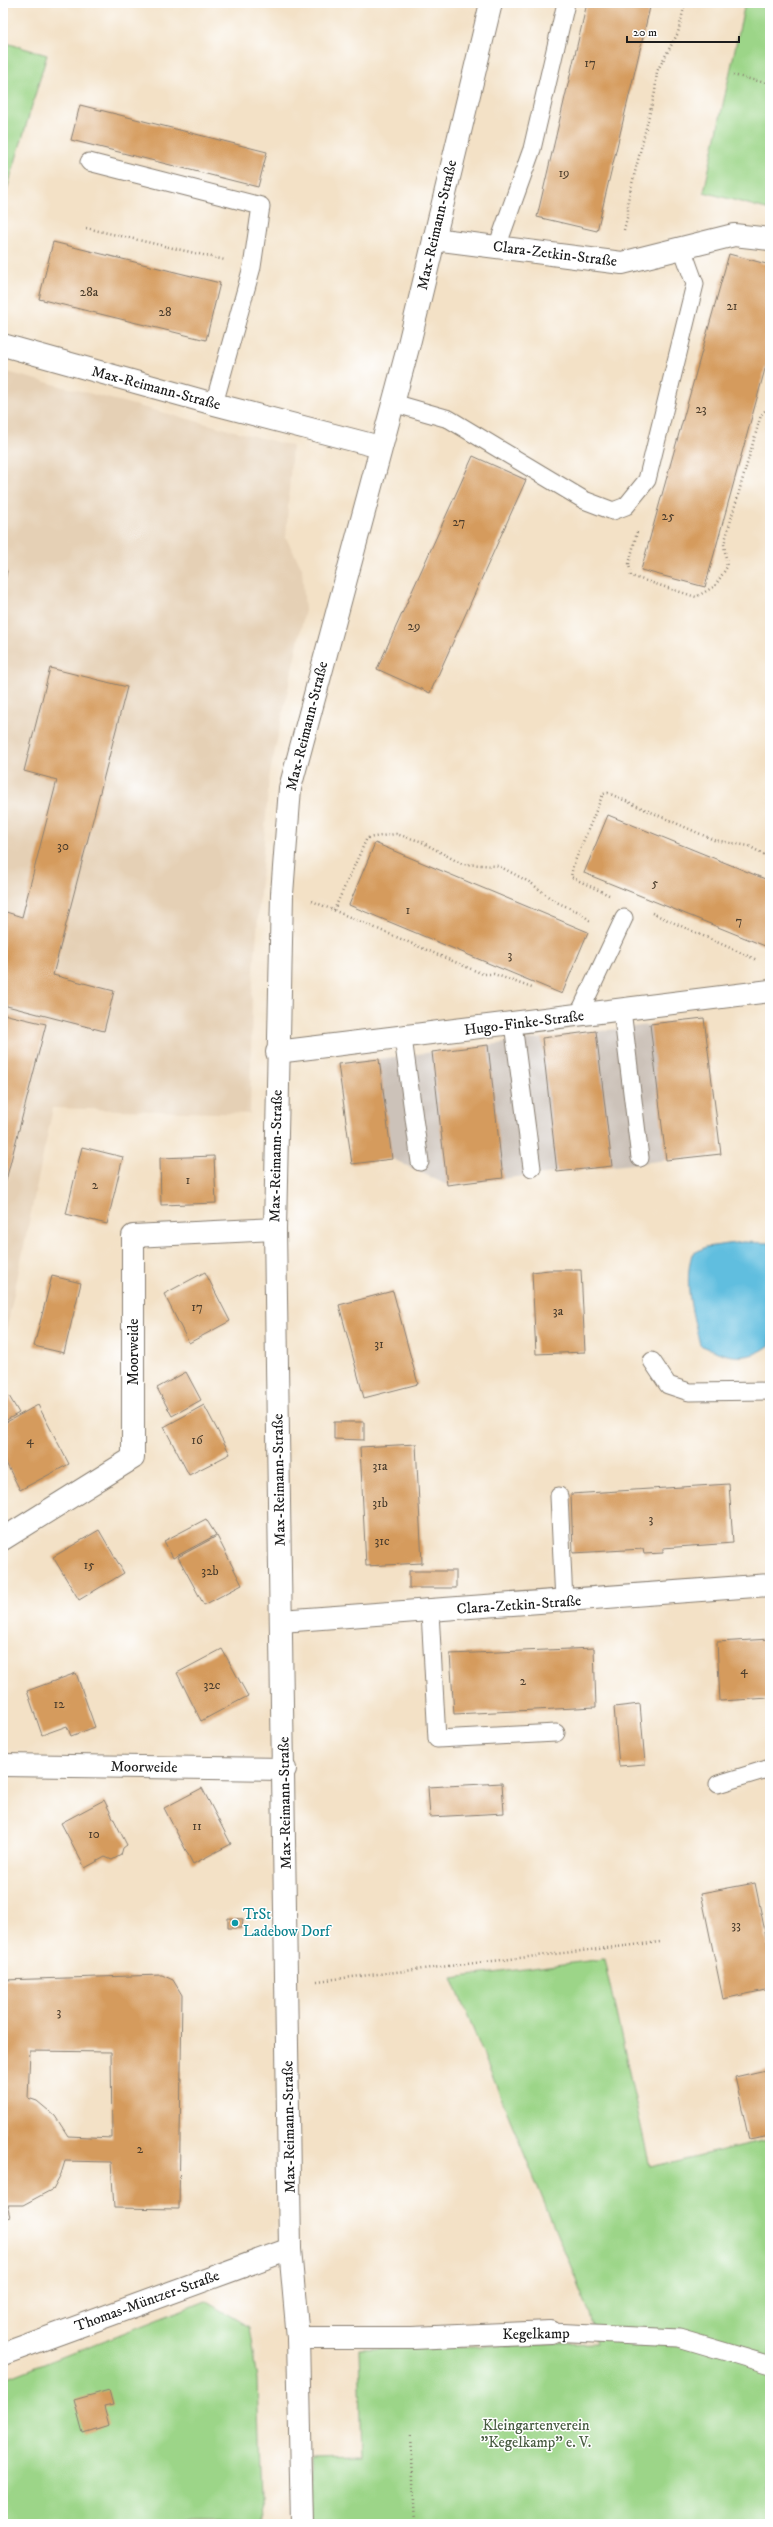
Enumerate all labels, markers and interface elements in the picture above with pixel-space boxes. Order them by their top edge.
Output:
scale bar [627,18,739,44]
text: 20 m [633,25,657,40]
house number: 17 [584,55,596,71]
street label: Max-Reimann-Straße [413,158,461,292]
house number: 19 [558,165,570,181]
street label: Clara-Zetkin-Straße [492,237,618,271]
house number: 28a [80,284,99,300]
house number: 21 [726,298,738,314]
house number: 28 [159,304,171,320]
street label: Max-Reimann-Straße [89,362,223,414]
house number: 23 [695,401,707,417]
house number: 25 [662,508,675,524]
house number: 27 [453,514,466,530]
house number: 29 [408,618,420,634]
street label: Max-Reimann-Straße [282,659,332,793]
house number: 30 [57,838,69,854]
house number: 5 [652,875,659,891]
house number: 1 [406,902,411,918]
house number: 7 [736,913,743,929]
house number: 3 [508,947,513,963]
street label: Hugo-Finke-Straße [463,1006,585,1040]
street label: Max-Reimann-Straße [265,1089,287,1223]
house number: 1 [186,1172,191,1188]
house number: 2 [92,1177,99,1193]
house number: 17 [191,1299,203,1315]
house number: 3a [553,1303,564,1319]
street label: Moorweide [124,1318,143,1386]
house number: 31 [374,1336,384,1352]
street label: Max-Reimann-Straße [268,1413,290,1547]
house number: 4 [26,1432,34,1448]
house number: 16 [191,1432,204,1448]
house number: 31a [372,1458,388,1474]
house number: 31b [372,1495,388,1511]
house number: 3 [649,1511,654,1527]
house number: 31c [374,1533,390,1549]
house number: 15 [83,1557,95,1573]
house number: 32b [201,1563,219,1579]
street label: Clara-Zetkin-Straße [456,1591,582,1619]
house number: 4 [740,1662,748,1678]
house number: 2 [520,1673,527,1689]
house number: 32c [204,1677,221,1693]
house number: 12 [53,1696,65,1712]
street label: Max-Reimann-Straße [274,1736,296,1870]
street label: Moorweide [110,1757,178,1777]
house number: 11 [192,1818,202,1834]
house number: 10 [88,1826,100,1842]
place label: TrSt Ladebow Dorf [243,1905,332,1941]
house number: 33 [731,1917,741,1933]
marker: TrSt Ladebow Dorf [230,1918,240,1928]
house number: 3 [57,2004,62,2020]
street label: Max-Reimann-Straße [278,2060,300,2194]
house number: 2 [137,2141,144,2157]
street label: Thomas-Müntzer-Straße [72,2266,222,2336]
street label: Kegelkamp [502,2324,570,2344]
park label: Kleingartenverein "Kegelkamp" e. V. [481,2416,591,2452]

